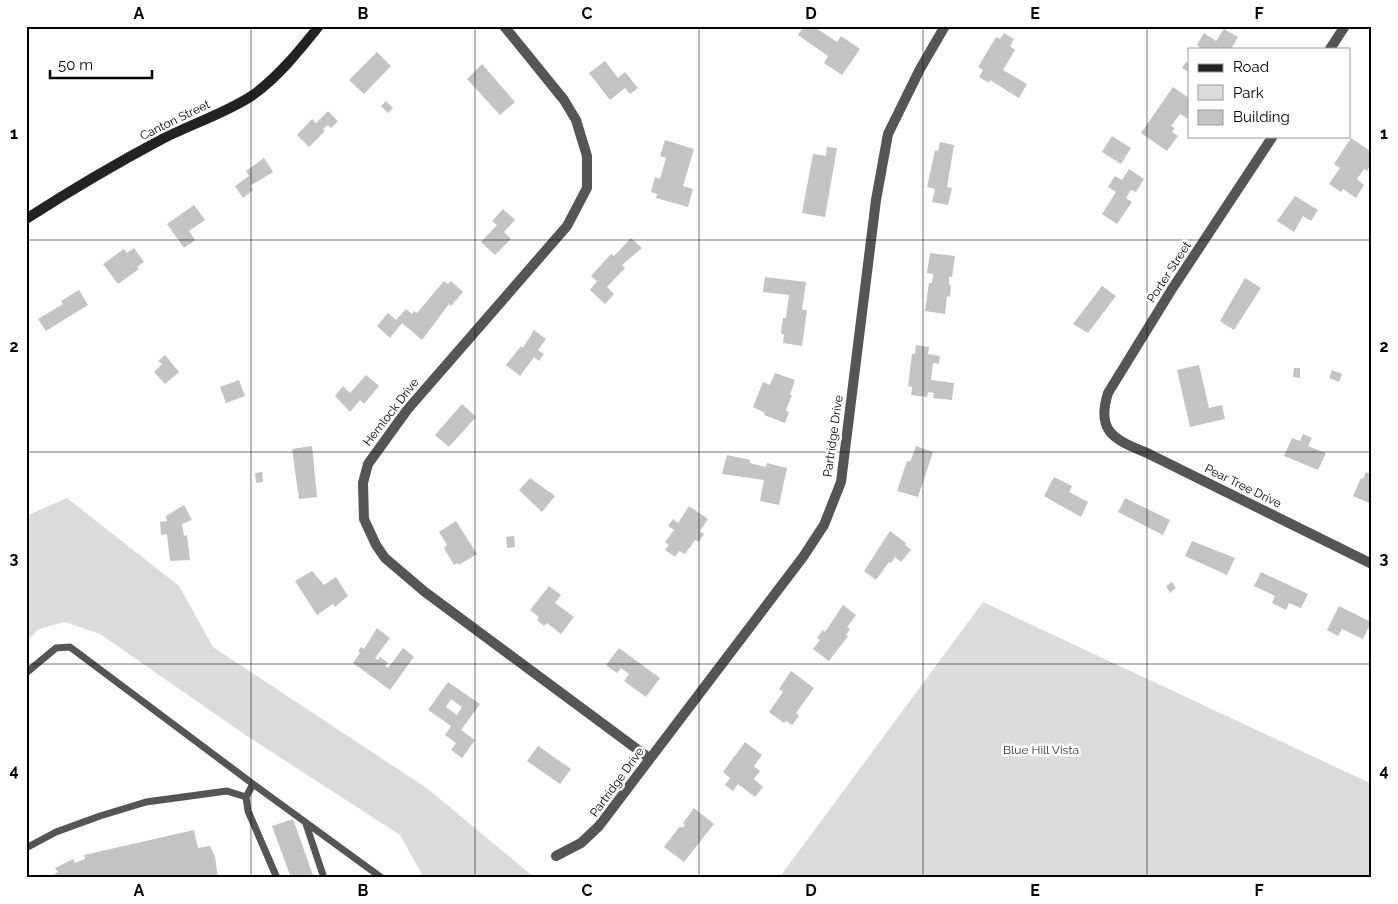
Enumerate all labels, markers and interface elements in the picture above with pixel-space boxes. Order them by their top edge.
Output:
text: A [134,4,145,23]
text: B [358,4,369,23]
text: C [582,4,593,23]
text: D [805,4,817,23]
text: E [1030,4,1040,23]
text: F [1254,4,1264,23]
scale bar [50,48,152,80]
legend [1188,48,1350,138]
text: 50 m [58,56,93,74]
text: Road [1233,58,1269,76]
text: Park [1233,84,1264,102]
street label: Canton Street [138,97,212,143]
text: Building [1233,108,1290,126]
text: 1 [10,124,18,143]
text: 1 [1380,124,1388,143]
street label: Porter Street [1144,239,1194,305]
text: 2 [9,337,19,356]
text: 2 [1379,337,1389,356]
street label: Hemlock Drive [360,375,422,449]
street label: Partridge Drive [820,394,846,478]
street label: Pear Tree Drive [1202,461,1284,511]
text: 3 [10,549,19,568]
text: 3 [1380,549,1389,568]
park label: Blue Hill Vista [1003,743,1079,757]
street label: Partridge Drive [587,744,647,820]
text: 4 [9,761,19,780]
text: 4 [1379,761,1389,780]
text: A [134,881,145,900]
text: B [358,881,369,900]
text: C [582,881,593,900]
text: D [805,881,817,900]
text: E [1030,881,1040,900]
text: F [1254,881,1264,900]

